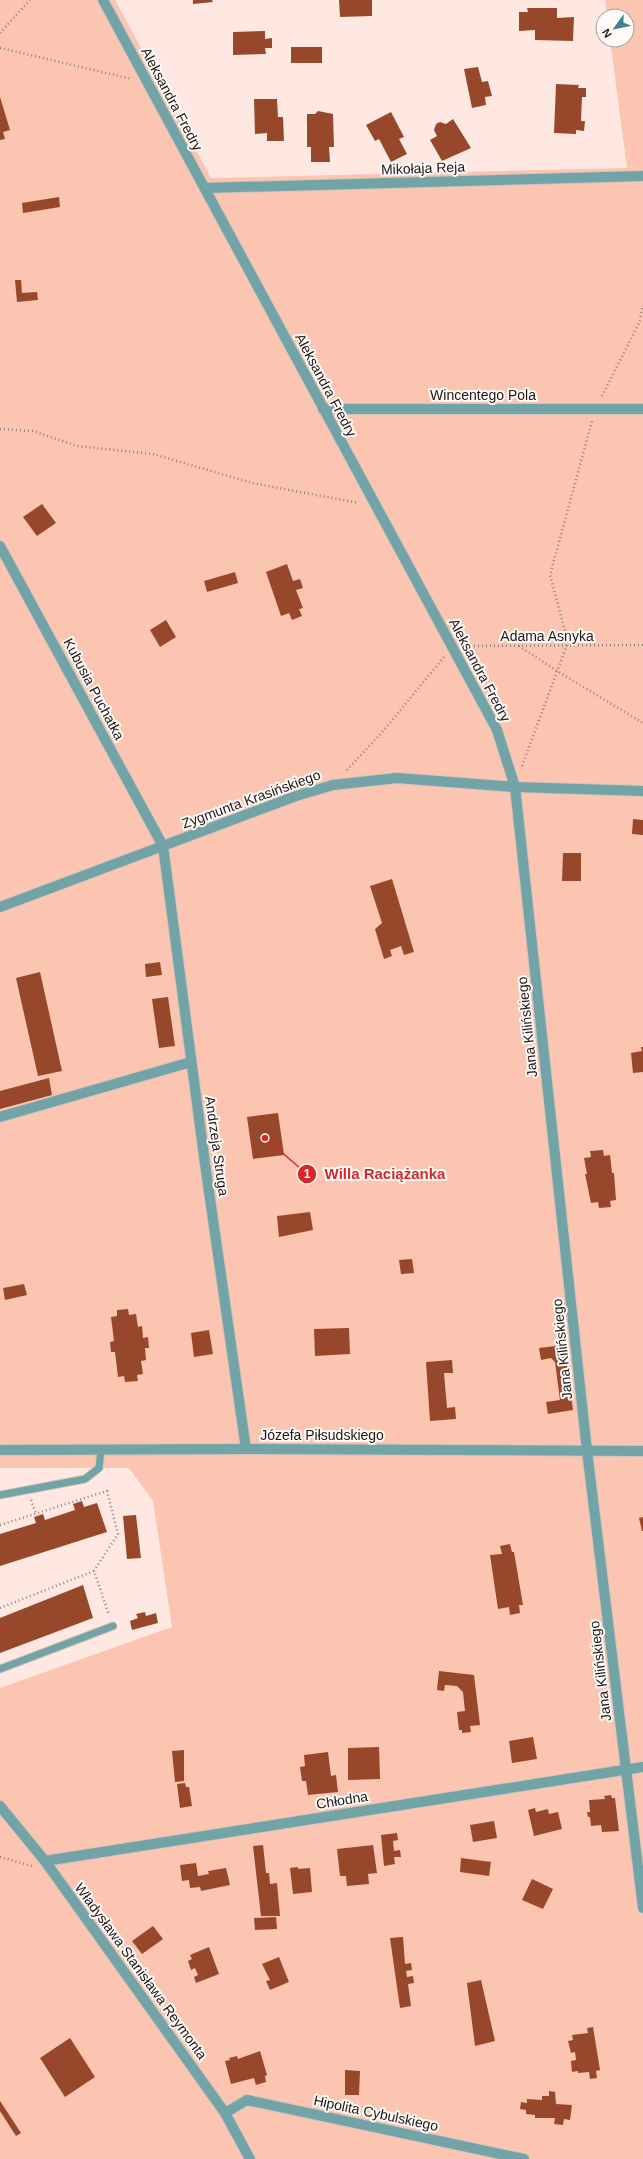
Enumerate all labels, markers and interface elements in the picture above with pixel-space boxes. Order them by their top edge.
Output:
north arrow [595,8,635,48]
text: N [599,27,614,40]
street label: Aleksandra Fredry [138,45,206,153]
street label: Mikołaja Reja [381,159,465,177]
street label: Aleksandra Fredry [292,331,360,439]
street label: Wincentego Pola [430,387,536,403]
street label: Aleksandra Fredry [446,616,514,724]
street label: Adama Asnyka [500,628,594,644]
street label: Kubusia Puchatka [60,635,128,743]
street label: Zygmunta Krasińskiego [180,766,323,832]
street label: Jana Kilińskiego [514,976,540,1078]
street label: Andrzeja Struga [202,1095,232,1197]
callout: Willa Raciążanka [297,1160,454,1187]
text: Willa Raciążanka [325,1165,446,1182]
text: 1 [304,1167,311,1181]
street label: Jana Kilińskiego [549,1298,575,1400]
street label: Józefa Piłsudskiego [260,1427,384,1443]
street label: Jana Kilińskiego [586,1620,614,1722]
street label: Chłodna [315,1788,369,1812]
street label: Władysława Stanisława Reymonta [72,1880,210,2062]
street label: Hipolita Cybulskiego [312,2092,440,2134]

